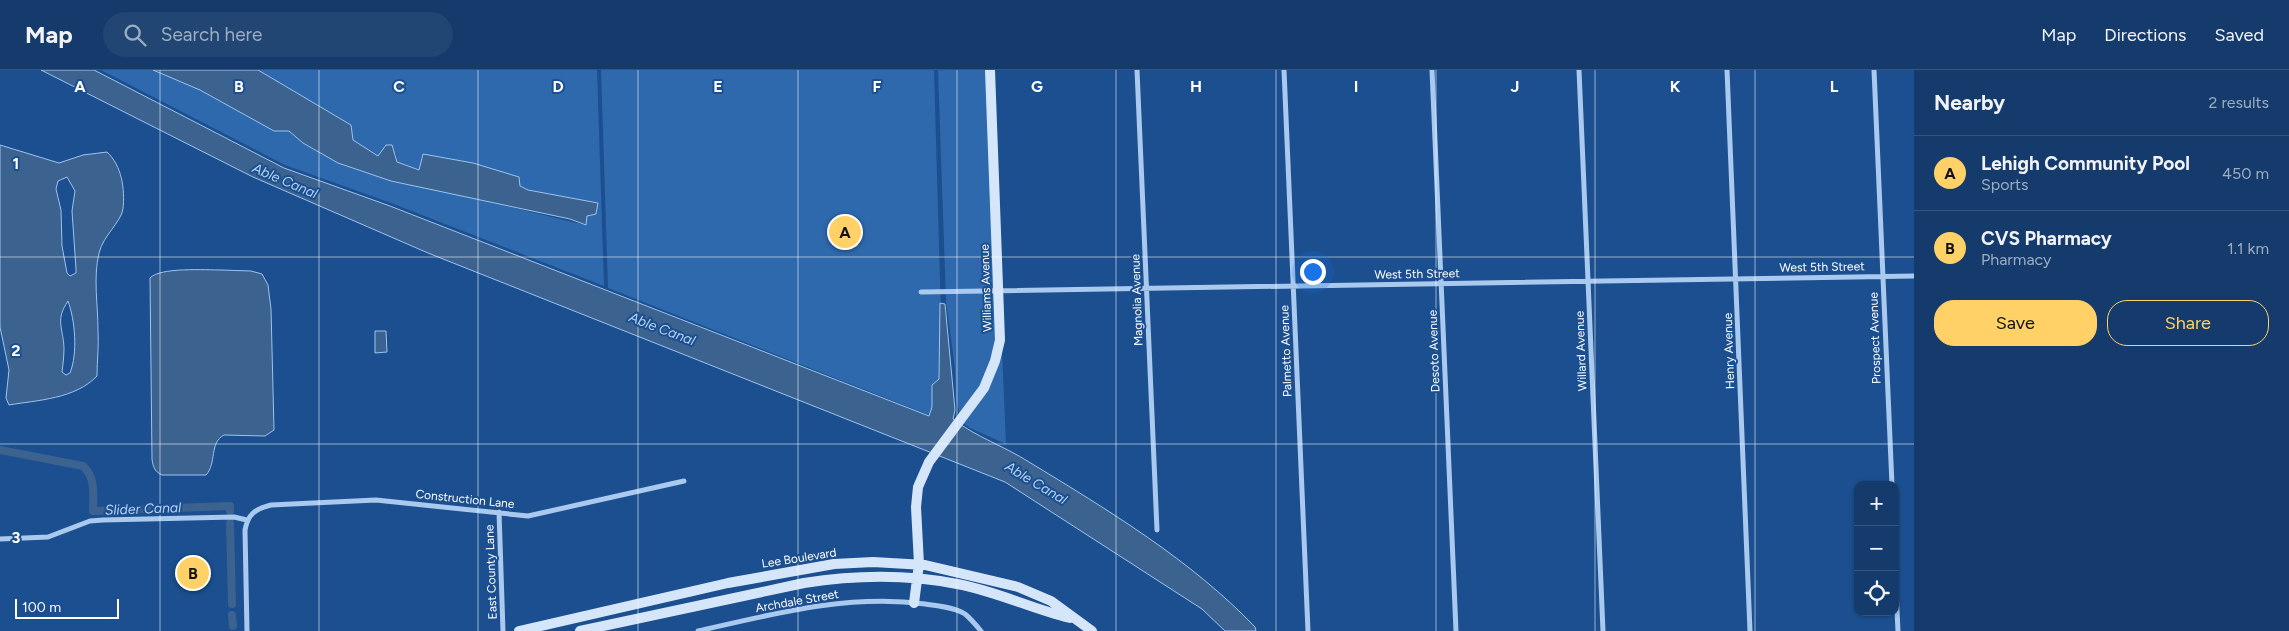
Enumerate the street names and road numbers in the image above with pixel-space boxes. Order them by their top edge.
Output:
street label: Williams Avenue [977,243,995,332]
street label: Magnolia Avenue [1128,253,1146,346]
street label: West 5th Street [1779,259,1865,275]
street label: West 5th Street [1374,266,1460,282]
street label: Prospect Avenue [1866,291,1884,384]
street label: Palmetto Avenue [1277,304,1295,397]
street label: Desoto Avenue [1426,309,1442,392]
street label: Willard Avenue [1573,310,1589,391]
street label: Henry Avenue [1721,312,1737,389]
street label: Construction Lane [415,487,516,511]
street label: East County Lane [482,524,500,620]
street label: Lee Boulevard [761,545,837,571]
street label: Archdale Street [754,587,840,615]

